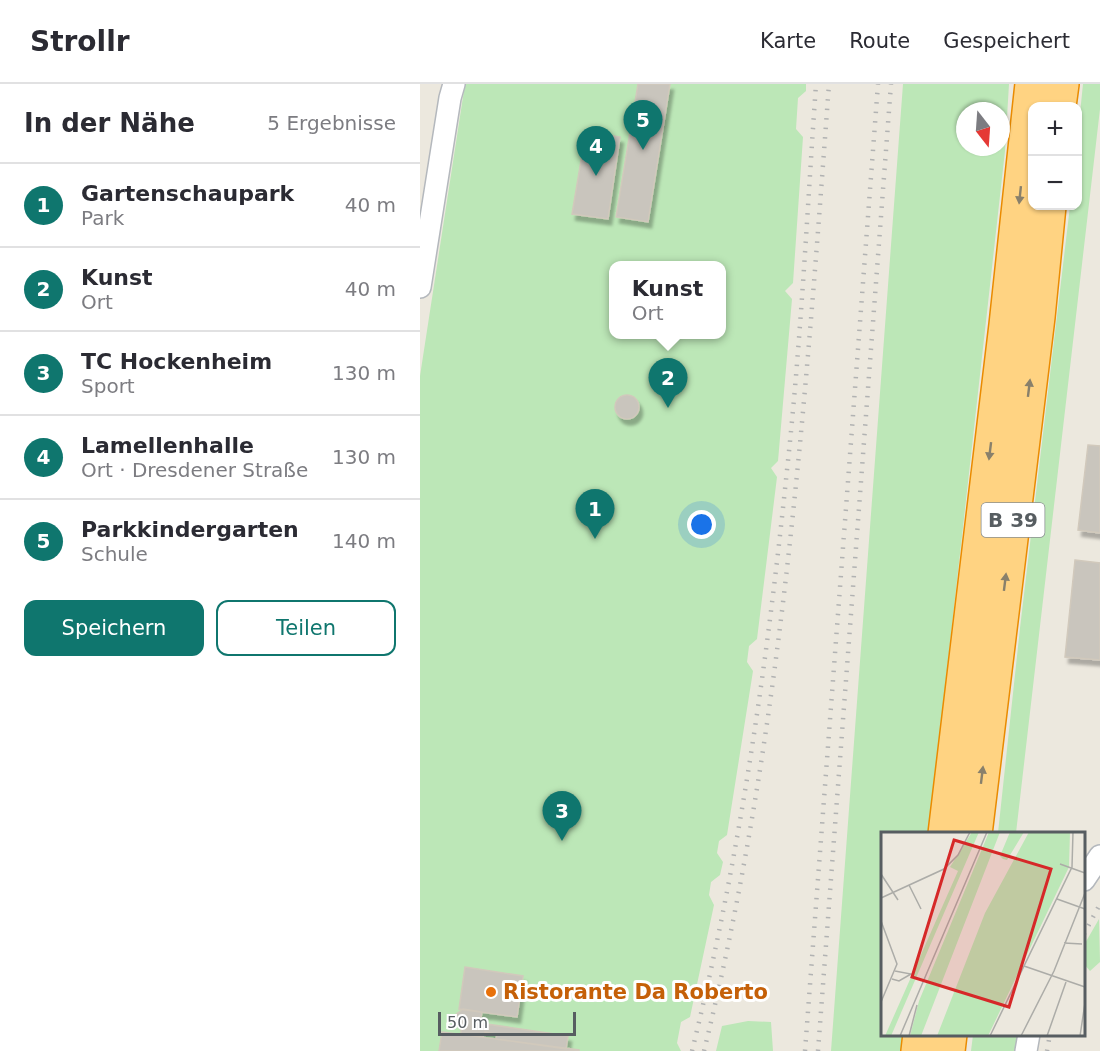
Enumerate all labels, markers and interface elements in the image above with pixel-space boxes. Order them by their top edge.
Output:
text: Strollr [30,25,130,58]
text: Karte [760,29,816,53]
text: Route [849,29,910,53]
text: Gespeichert [943,29,1070,53]
pin: 5 [624,100,662,150]
north arrow [956,102,1010,156]
map controls [1028,102,1082,210]
button: + [1028,102,1082,156]
text: In der Nähe [24,108,195,138]
text: 5 Ergebnisse [267,111,396,135]
pin: 4 [576,126,615,176]
button: − [1028,156,1082,210]
text: Gartenschaupark [81,181,294,206]
one-way arrow [1015,186,1025,205]
text: 1 [37,193,50,217]
text: 40 m [345,193,396,217]
text: Park [81,206,124,230]
popup [609,261,726,339]
text: Kunst [81,265,153,290]
text: Kunst [632,276,703,301]
text: 2 [37,277,50,301]
text: 40 m [345,277,396,301]
text: Ort [81,290,113,314]
text: Ort [632,301,664,325]
text: TC Hockenheim [81,349,272,374]
pin: 2 [648,358,688,408]
text: 3 [37,361,50,385]
text: 130 m [332,361,396,385]
text: Sport [81,374,135,398]
one-way arrow [1024,379,1034,398]
text: Lamellenhalle [81,433,254,458]
one-way arrow [986,442,995,461]
text: 4 [37,445,50,469]
text: 130 m [332,445,396,469]
text: Ort · Dresdener Straße [81,458,308,482]
pin: 1 [576,490,615,539]
road number: B 39 [982,503,1044,537]
your location [687,510,716,539]
text: Parkkindergarten [81,517,299,542]
text: 5 [37,529,50,553]
text: 140 m [332,529,396,553]
text: Schule [81,542,148,566]
one-way arrow [1000,572,1010,591]
button: Speichern [24,600,204,656]
button: Teilen [216,600,396,656]
one-way arrow [977,766,986,785]
pin: 3 [542,792,582,841]
inset map [881,832,1085,1036]
place label: Ristorante Da Roberto [503,980,768,1004]
marker: Ristorante Da Roberto [484,985,498,999]
scale bar [438,1009,576,1036]
text: 50 m [447,1013,488,1032]

